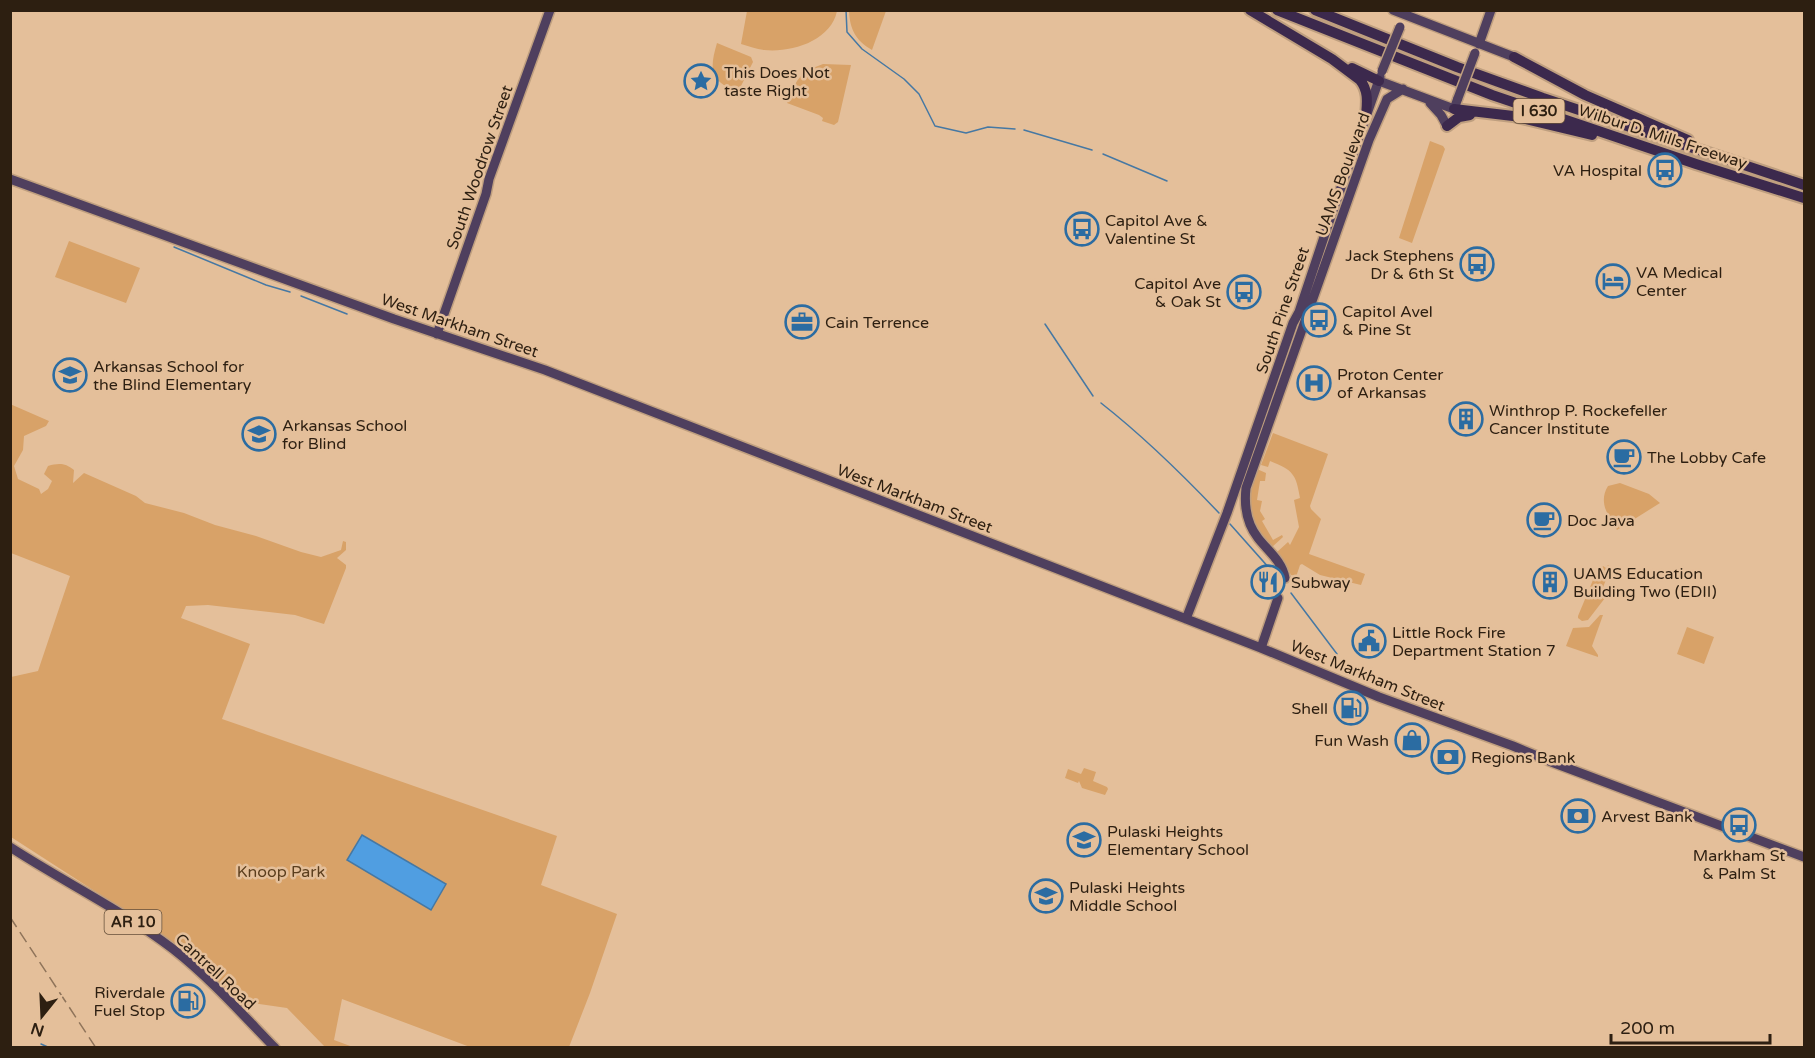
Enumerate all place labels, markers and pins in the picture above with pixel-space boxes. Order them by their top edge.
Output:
place icon: This Does Not taste Right [683,63,719,99]
place label: This Does Not taste Right [724,63,830,101]
bus stop icon: VA Hospital [1647,152,1683,188]
place label: VA Hospital [1553,161,1642,181]
bus stop icon: Capitol Ave & Valentine St [1064,211,1100,247]
place label: Capitol Ave & Valentine St [1105,211,1208,249]
place label: Jack Stephens Dr & 6th St [1345,246,1454,284]
bus stop icon: Jack Stephens Dr & 6th St [1459,246,1495,282]
hotel icon: VA Medical Center [1595,263,1631,299]
place label: VA Medical Center [1636,263,1722,301]
place label: Capitol Ave & Oak St [1134,274,1221,312]
bus stop icon: Capitol Ave & Oak St [1226,274,1262,310]
bus stop icon: Capitol Avel & Pine St [1301,302,1337,338]
place label: Capitol Avel & Pine St [1342,302,1433,340]
office icon: Cain Terrence [784,304,820,340]
place label: Cain Terrence [825,313,929,333]
school or university icon: Arkansas School for the Blind Elementary [52,357,88,393]
place label: Arkansas School for the Blind Elementary [93,357,252,395]
hospital icon: Proton Center of Arkansas [1296,365,1332,401]
place label: Proton Center of Arkansas [1337,365,1444,403]
building icon: Winthrop P. Rockefeller Cancer Institute [1448,401,1484,437]
place label: Winthrop P. Rockefeller Cancer Institute [1489,401,1668,439]
school or university icon: Arkansas School for Blind [241,416,277,452]
place label: Arkansas School for Blind [282,416,407,454]
cafe icon: The Lobby Cafe [1606,439,1642,475]
place label: The Lobby Cafe [1647,448,1766,468]
cafe icon: Doc Java [1526,502,1562,538]
place label: Doc Java [1567,511,1635,531]
restaurant icon: Subway [1250,564,1286,600]
building icon: UAMS Education Building Two (EDII) [1532,564,1568,600]
place label: UAMS Education Building Two (EDII) [1573,564,1717,602]
place label: Subway [1291,573,1351,593]
public building icon: Little Rock Fire Department Station 7 [1351,623,1387,659]
place label: Little Rock Fire Department Station 7 [1392,623,1556,661]
fuel station icon: Shell [1333,690,1369,726]
place label: Shell [1292,699,1328,719]
shop icon: Fun Wash [1394,722,1430,758]
place label: Fun Wash [1314,731,1389,751]
bank icon: Regions Bank [1430,739,1466,775]
place label: Regions Bank [1471,748,1576,768]
bank icon: Arvest Bank [1560,798,1596,834]
place label: Arvest Bank [1601,807,1693,827]
bus stop icon: Markham St & Palm St [1721,807,1757,843]
school or university icon: Pulaski Heights Elementary School [1066,822,1102,858]
place label: Pulaski Heights Elementary School [1107,822,1249,860]
place label: Markham St & Palm St [1693,846,1785,884]
school or university icon: Pulaski Heights Middle School [1028,878,1064,914]
place label: Pulaski Heights Middle School [1069,878,1185,916]
place label: Riverdale Fuel Stop [94,983,165,1021]
fuel station icon: Riverdale Fuel Stop [170,983,206,1019]

